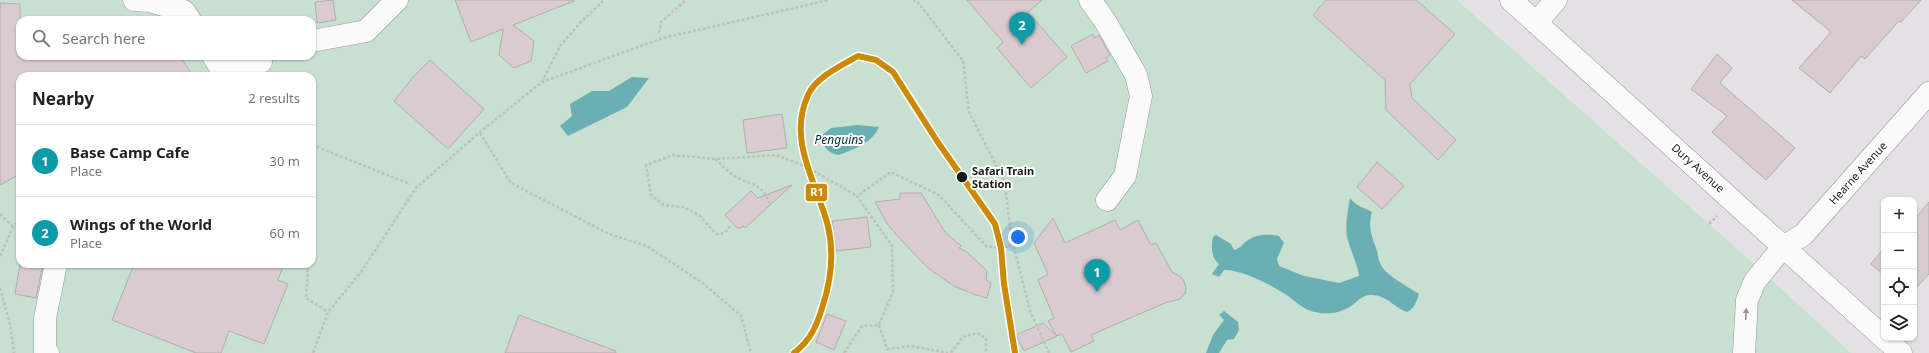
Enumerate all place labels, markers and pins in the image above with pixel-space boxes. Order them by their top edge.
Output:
pin: 2 [1009,12,1035,45]
place label: Safari Train Station [972,163,1034,191]
marker: Safari Train Station [955,170,969,184]
pin: 1 [1084,259,1110,292]

